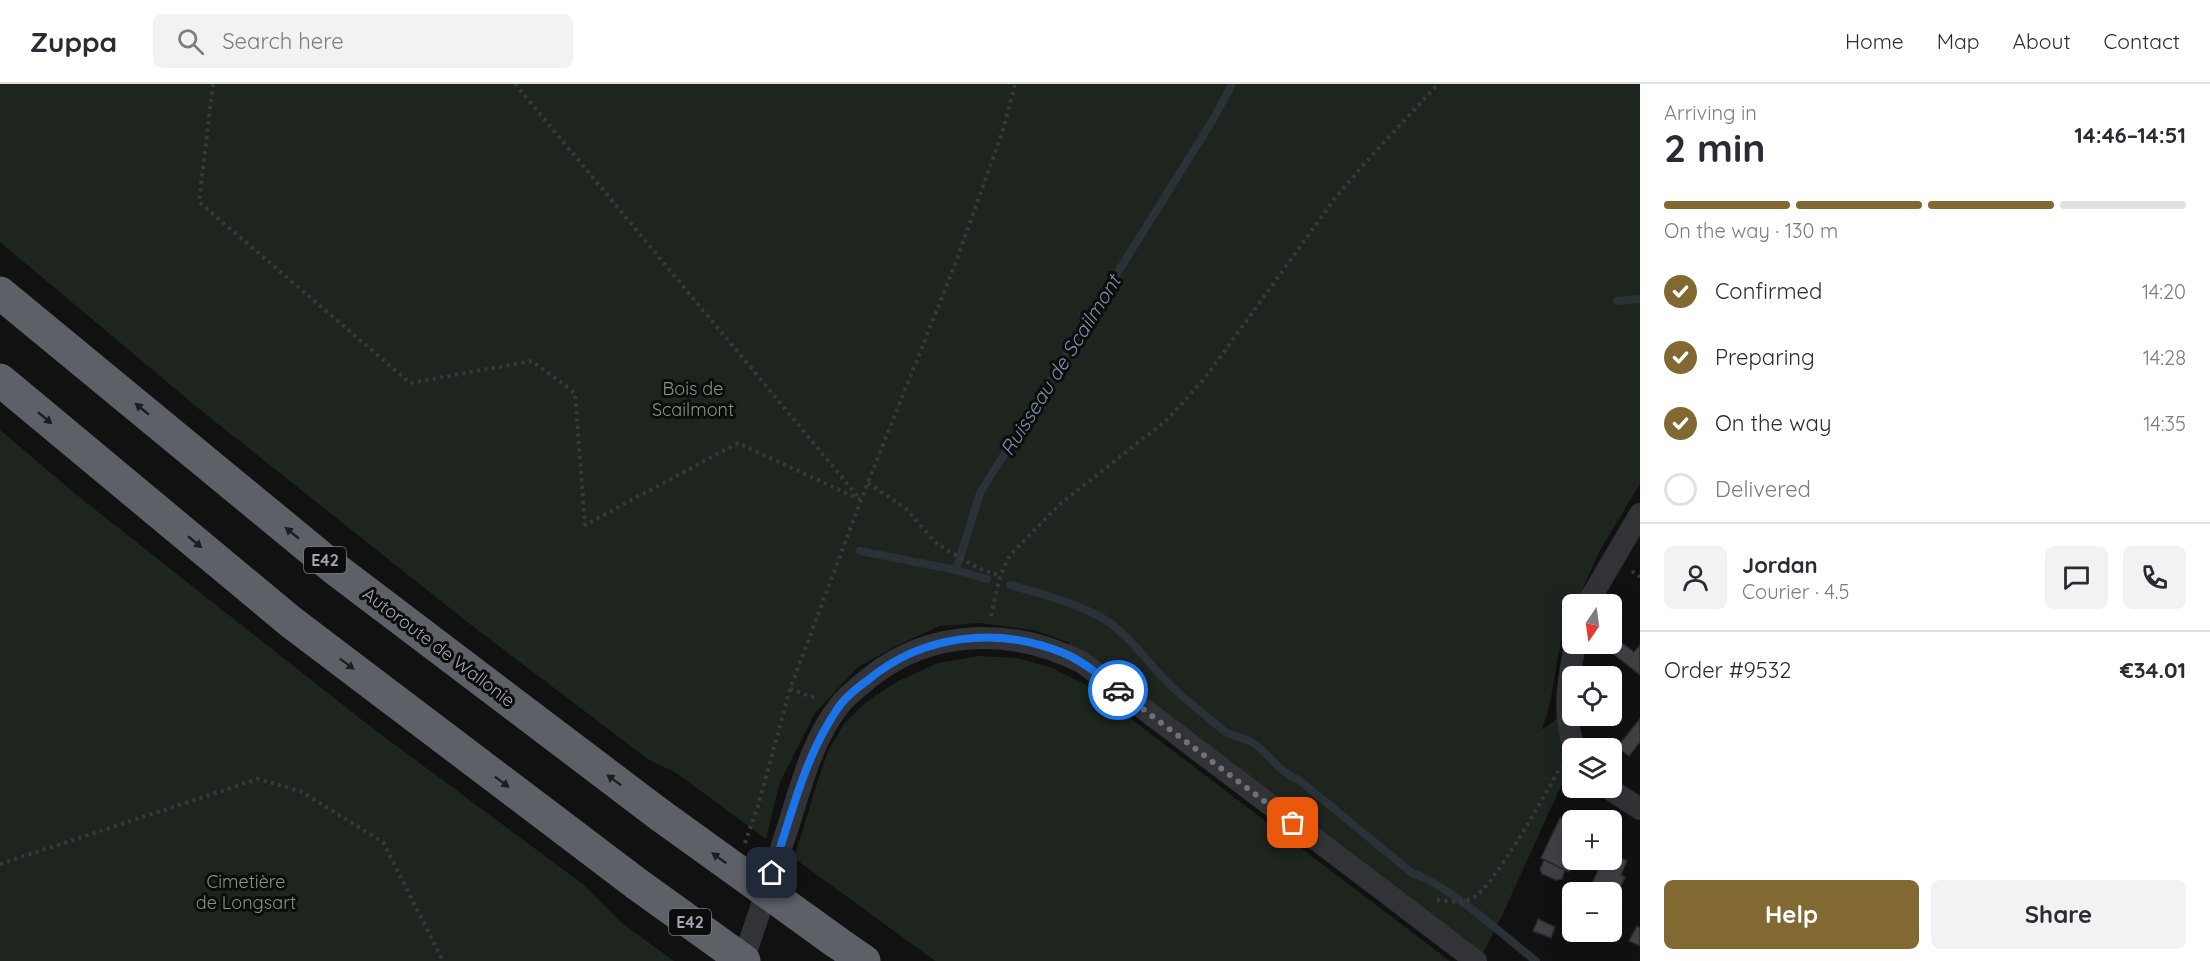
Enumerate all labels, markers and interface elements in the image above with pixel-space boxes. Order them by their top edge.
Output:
search box [153,14,573,68]
text: Zuppa [30,24,117,59]
icon: search [174,25,207,58]
text: Search here [222,27,344,55]
text: Home [1845,28,1904,54]
text: Map [1937,28,1980,54]
text: About [2013,28,2071,54]
text: Contact [2104,28,2180,54]
text: Arriving in [1664,100,1757,125]
text: 14:46–14:51 [2074,121,2186,149]
text: 2 min [1664,123,1766,172]
text: On the way · 130 m [1664,218,1838,243]
water label: Ruisseau de Scailmont [994,268,1127,460]
icon: check [1664,275,1697,308]
text: Confirmed [1715,277,1822,305]
text: 14:20 [2142,279,2186,304]
icon: check [1664,341,1697,374]
text: Preparing [1715,343,1815,371]
text: 14:28 [2143,345,2186,370]
park label: Bois de Scailmont [652,377,734,421]
one-way arrow [134,404,149,416]
icon: check [1664,407,1697,440]
text: On the way [1715,409,1831,437]
one-way arrow [37,411,53,424]
text: 14:35 [2143,411,2186,436]
text: Delivered [1715,475,1811,503]
one-way arrow [284,527,300,540]
one-way arrow [187,536,203,549]
button: person [1664,546,1727,609]
button: chat [2045,546,2108,609]
button: phone [2123,546,2186,609]
road number: E42 [304,547,346,573]
text: Jordan [1742,551,1818,579]
text: Courier · 4.5 [1742,579,1849,604]
street label: Autoroute de Wallonie [358,582,520,712]
north arrow [1562,594,1622,654]
map controls [1562,594,1622,942]
text: Order #9532 [1664,656,1791,684]
text: €34.01 [2120,656,2186,684]
one-way arrow [339,658,355,671]
courier [1088,660,1148,720]
button: locate [1562,666,1622,726]
icon: car [1102,674,1135,707]
button: layers [1562,738,1622,798]
one-way arrow [606,774,621,786]
one-way arrow [494,776,510,788]
pin [1267,797,1318,848]
icon: bag [1276,806,1309,839]
button: + [1562,810,1622,870]
pin [746,847,797,898]
one-way arrow [712,852,727,864]
icon: home [755,856,788,889]
park label: Cimetière de Longsart [196,870,296,914]
button: Help [1664,880,1919,949]
button: Share [1931,880,2186,949]
button: − [1562,882,1622,942]
road number: E42 [669,909,711,935]

